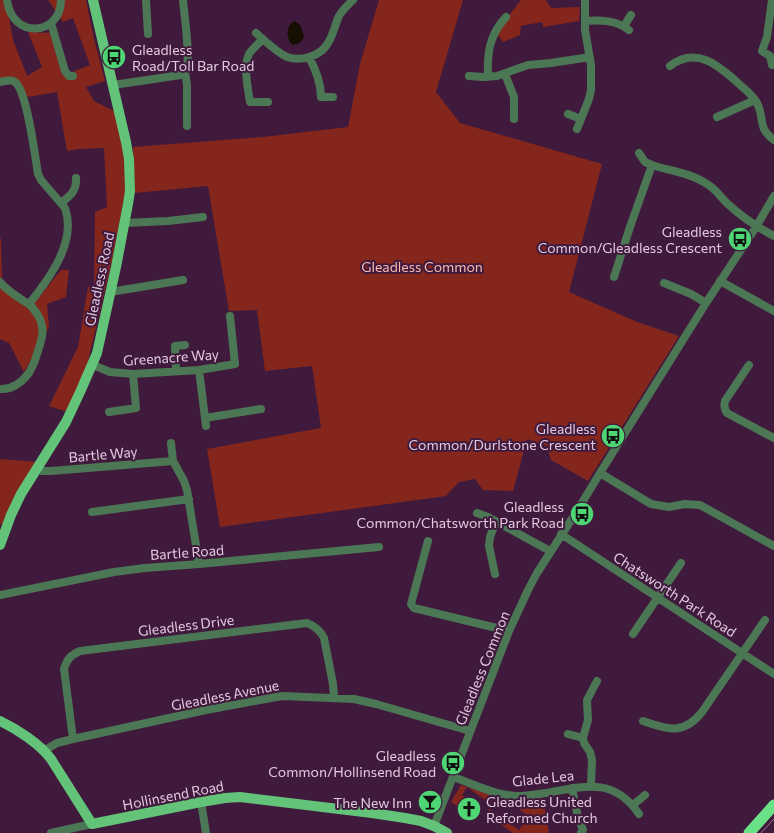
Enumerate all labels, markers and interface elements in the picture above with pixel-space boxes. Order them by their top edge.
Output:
place label: Gleadless Road/Toll Bar Road [132,41,254,74]
bus stop icon: Gleadless Road/Toll Bar Road [101,44,127,70]
place label: Gleadless Common/Gleadless Crescent [538,223,722,256]
bus stop icon: Gleadless Common/Gleadless Crescent [727,226,753,252]
street label: Gleadless Road [81,230,117,328]
park label: Gleadless Common [361,258,483,275]
street label: Greenacre Way [123,345,219,369]
place label: Gleadless Common/Durlstone Crescent [409,420,596,453]
bus stop icon: Gleadless Common/Durlstone Crescent [600,423,626,449]
street label: Bartle Way [68,443,138,465]
place label: Gleadless Common/Chatsworth Park Road [356,498,564,531]
bus stop icon: Gleadless Common/Chatsworth Park Road [569,501,595,527]
street label: Bartle Road [149,541,225,563]
street label: Chatsworth Park Road [610,548,740,640]
street label: Gleadless Common [451,608,513,728]
street label: Gleadless Drive [137,611,235,639]
street label: Gleadless Avenue [170,676,280,714]
place label: Gleadless Common/Hollinsend Road [268,747,436,780]
bus stop icon: Gleadless Common/Hollinsend Road [440,750,466,776]
street label: Glade Lea [511,766,575,790]
street label: Hollinsend Road [121,777,225,813]
bar icon: The New Inn [417,789,443,815]
place label: Gleadless United Reformed Church [486,793,597,826]
place label: The New Inn [333,794,412,811]
church icon: Gleadless United Reformed Church [456,796,482,822]

